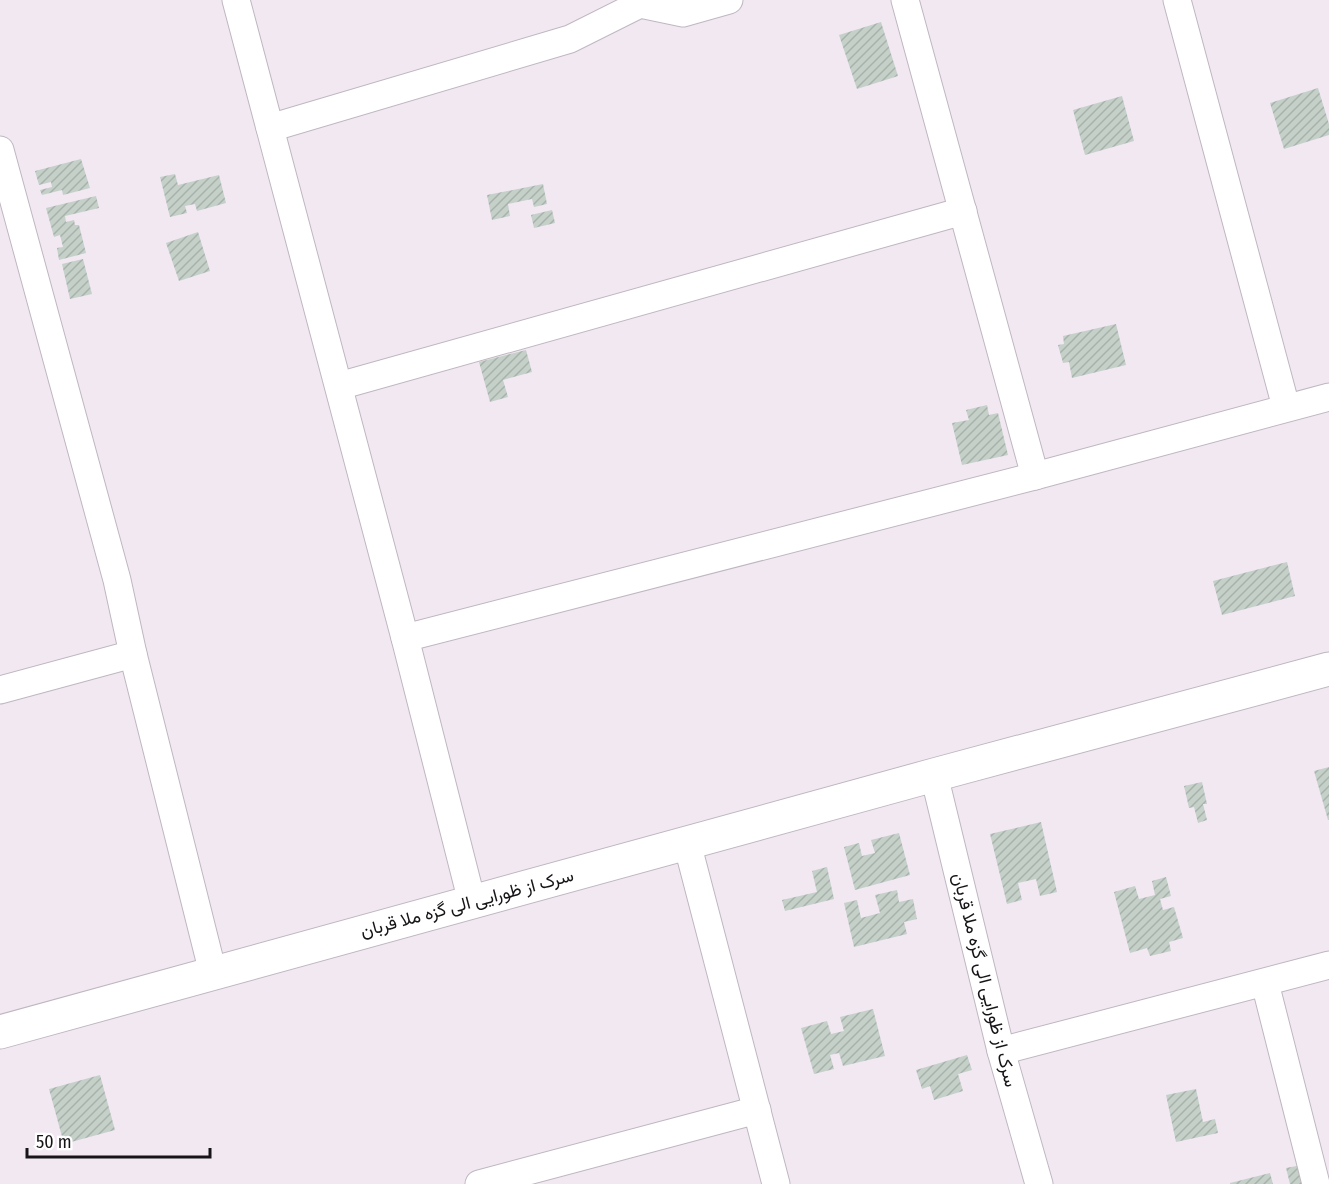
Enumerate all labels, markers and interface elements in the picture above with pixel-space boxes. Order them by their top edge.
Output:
street label: سرک از ظورایی الی گزه ملا قربان [358,864,576,942]
street label: سرک از ظورایی الی گزه ملا قربان [948,871,1022,1089]
scale bar [27,1121,210,1159]
text: 50 m [36,1131,72,1153]

